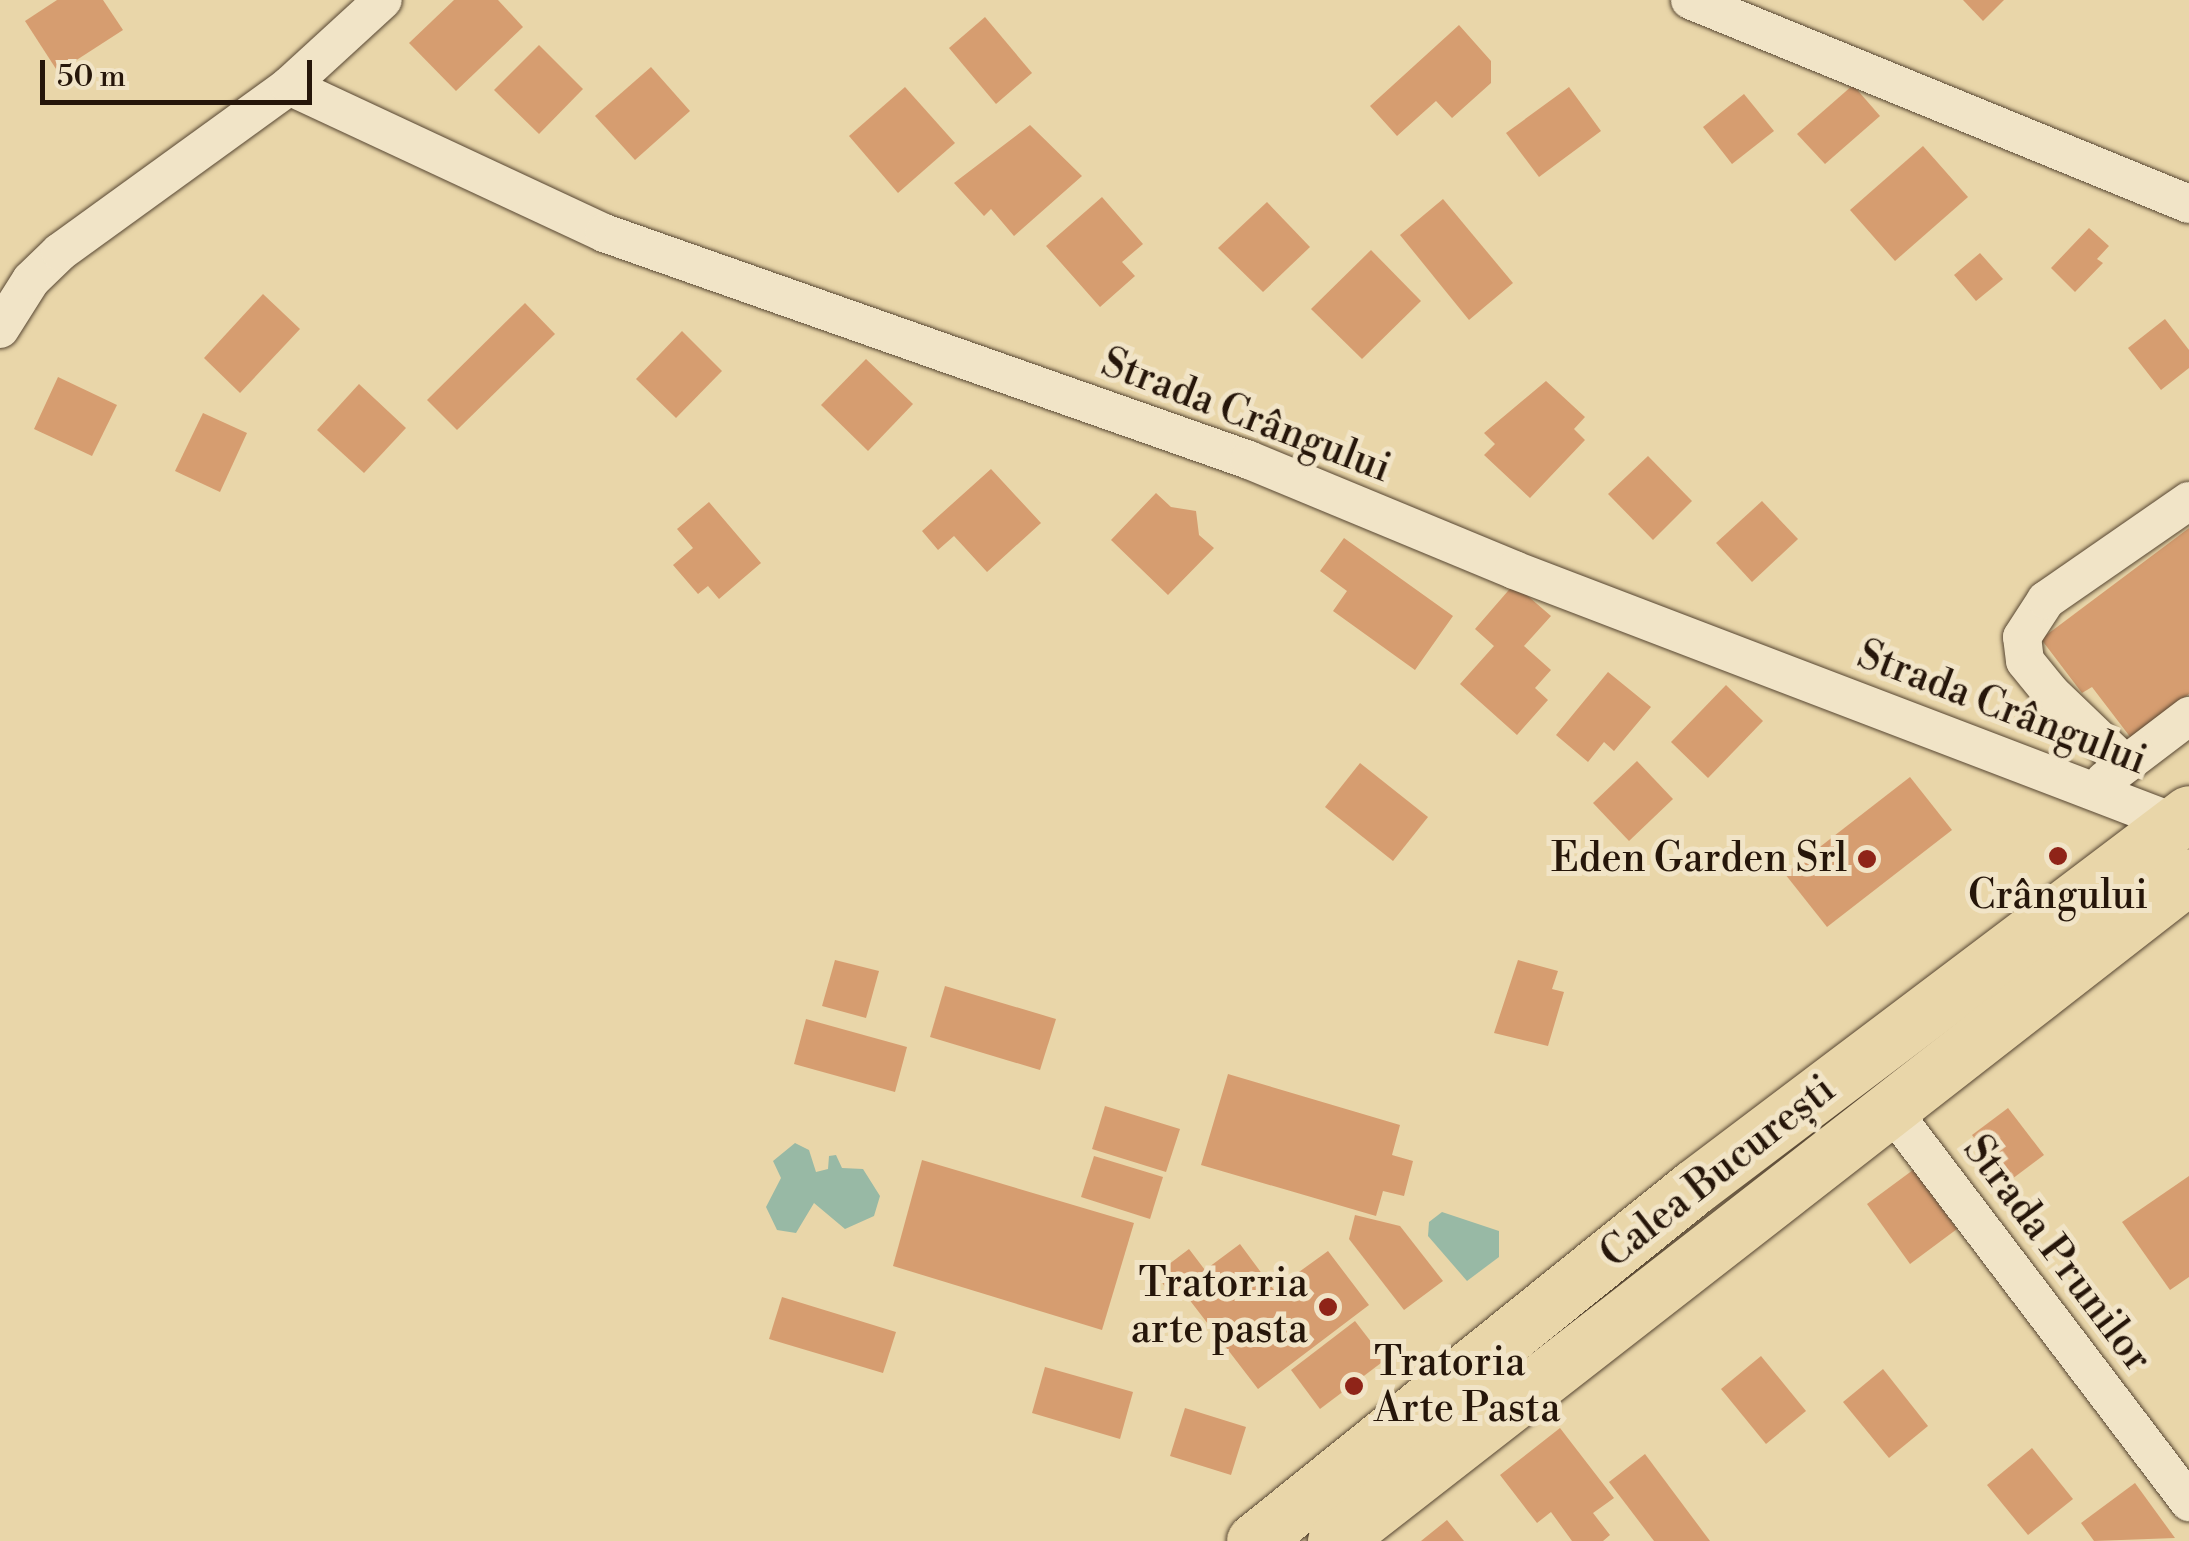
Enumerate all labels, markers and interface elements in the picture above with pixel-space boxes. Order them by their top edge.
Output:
scale bar [45,40,318,102]
text: 50 m [57,58,126,96]
street label: Strada Crângului [1095,339,1397,493]
street label: Strada Crângului [1851,631,2153,785]
place label: Eden Garden Srl [1551,835,1847,883]
marker: Crângului [2047,845,2069,867]
marker: Eden Garden Srl [1856,848,1878,870]
place label: Crângului [1968,872,2148,920]
street label: Calea București [1591,1066,1845,1278]
street label: Strada Prunilor [1953,1127,2161,1381]
place label: Tratorria arte pasta [1131,1260,1308,1354]
marker: Tratorria arte pasta [1317,1296,1339,1318]
place label: Tratoria Arte Pasta [1374,1339,1561,1433]
marker: Tratoria Arte Pasta [1343,1375,1365,1397]

